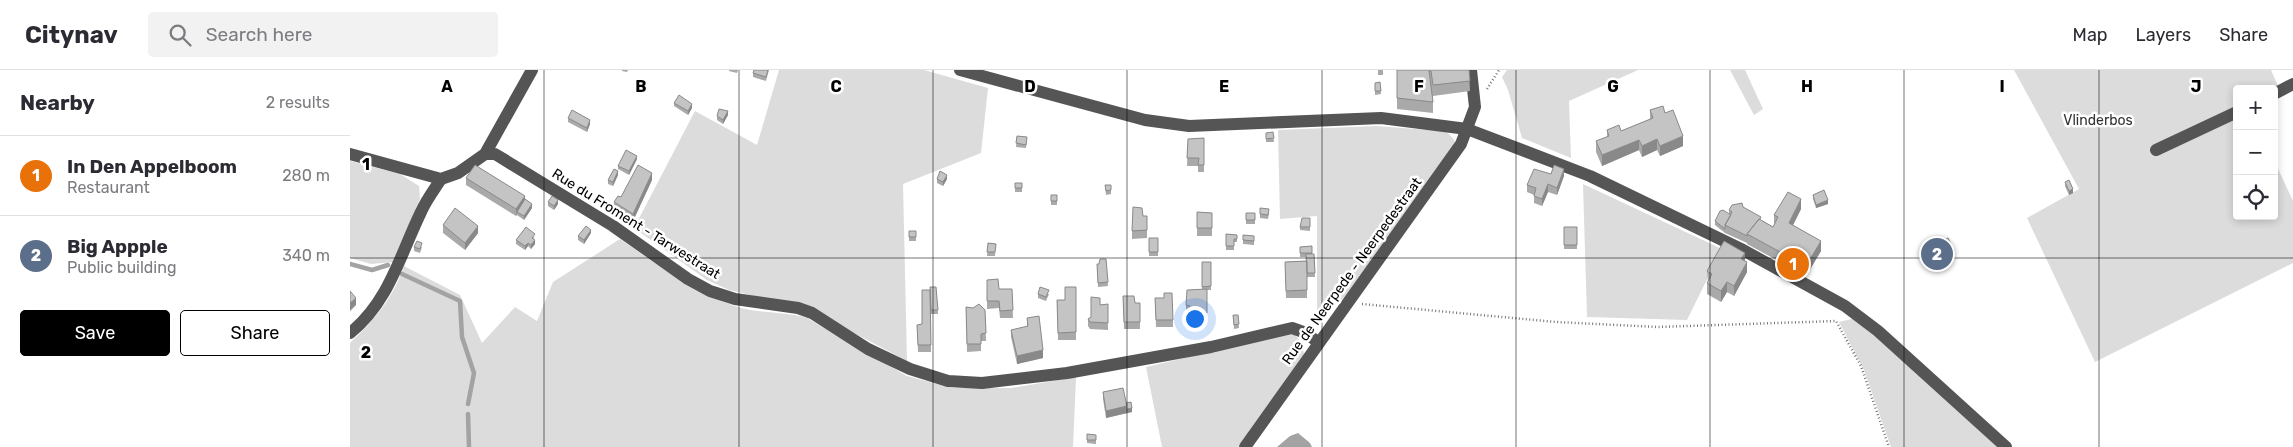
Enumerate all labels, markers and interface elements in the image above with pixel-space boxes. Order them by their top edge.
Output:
search box [148,12,498,57]
text: Citynav [25,21,118,49]
icon: search [166,21,194,49]
text: Search here [206,23,312,46]
text: Map [2073,24,2108,46]
text: Layers [2136,24,2191,46]
text: Share [2219,24,2268,46]
text: A [441,77,453,96]
text: B [635,77,647,96]
text: C [830,77,842,96]
text: D [1024,77,1036,96]
text: E [1219,77,1229,96]
text: F [1414,77,1424,96]
text: G [1607,77,1619,96]
text: H [1801,77,1813,96]
text: I [1999,77,2005,96]
text: J [2191,77,2201,96]
map controls [2233,85,2278,220]
button: + [2233,85,2278,130]
text: Nearby [20,90,95,115]
text: 2 results [266,93,330,112]
park label: Vlinderbos [2063,112,2133,129]
button: − [2233,130,2278,175]
text: In Den Appelboom [67,155,237,178]
text: 1 [362,155,370,174]
street label: Rue du Froment - Tarwestraat [549,165,724,283]
text: 1 [32,166,40,185]
text: 280 m [282,166,330,185]
street label: Rue de Neerpede - Neerpedestraat [1278,174,1426,368]
button: locate [2233,175,2278,220]
text: Restaurant [67,178,150,197]
text: Big Appple [67,235,168,258]
pin: 2 [1921,235,1953,273]
pin: 1 [1777,245,1809,283]
text: 2 [31,246,41,265]
text: 340 m [282,246,330,265]
text: Public building [67,258,177,277]
your location [1182,306,1208,332]
button: Save [20,310,170,356]
button: Share [180,310,330,356]
text: 2 [361,343,371,362]

